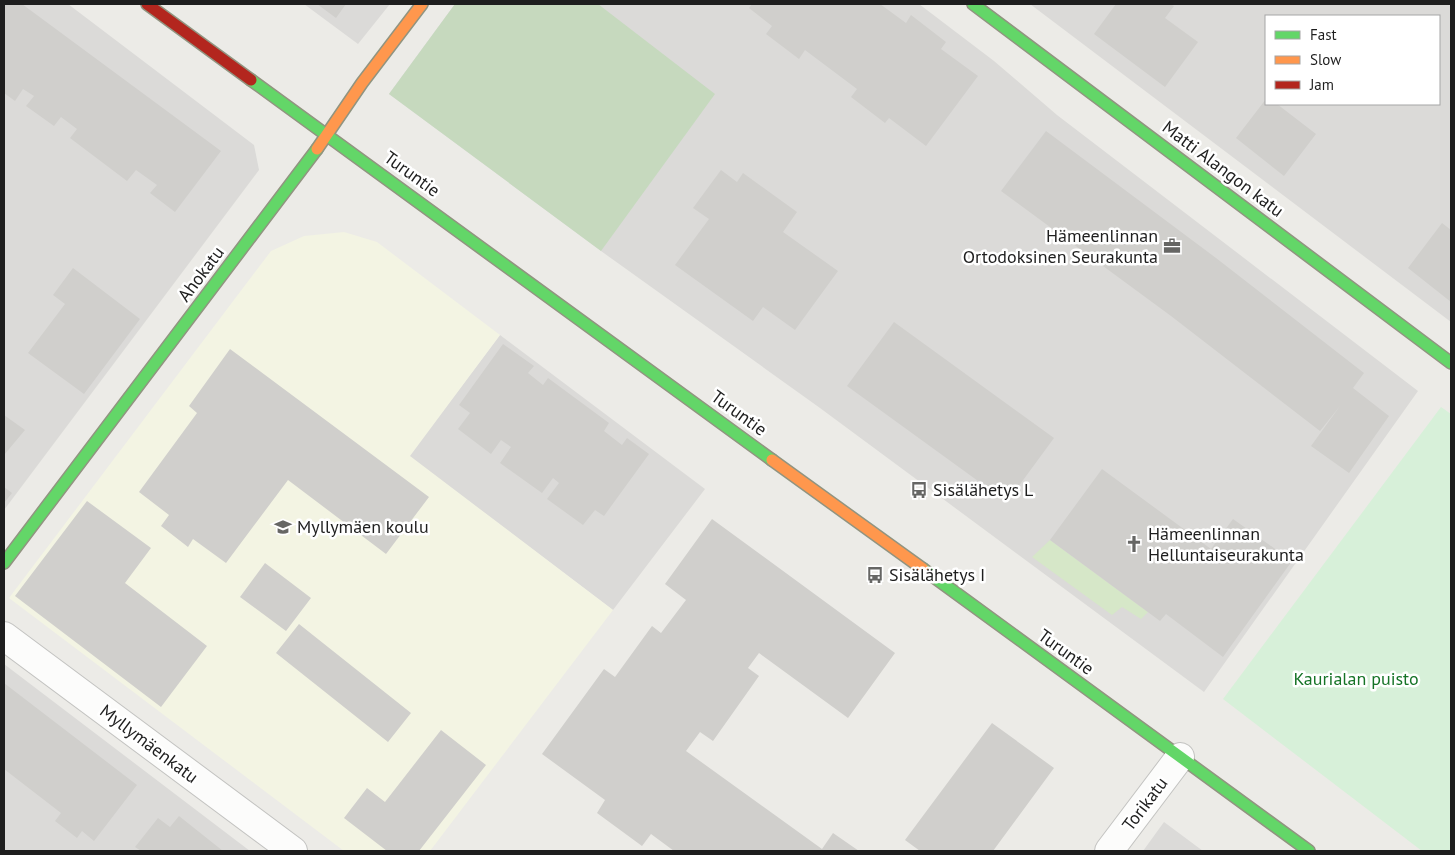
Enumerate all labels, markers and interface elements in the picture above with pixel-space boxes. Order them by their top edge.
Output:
legend [1265,15,1440,105]
text: Fast [1310,25,1337,44]
text: Slow [1310,50,1341,69]
text: Jam [1309,75,1334,94]
street label: Matti Alangon katu [1158,115,1289,222]
street label: Turuntie [380,146,445,202]
place label: Hämeenlinnan Ortodoksinen Seurakunta [963,224,1158,268]
office icon: Hämeenlinnan Ortodoksinen Seurakunta [1162,236,1182,256]
street label: Ahokatu [172,241,229,306]
street label: Turuntie [707,385,772,441]
place label: Sisälähetys L [933,478,1033,501]
bus stop icon: Sisälähetys L [909,480,929,500]
place label: Myllymäen koulu [297,515,429,538]
school or university icon: Myllymäen koulu [273,517,293,537]
place label: Hämeenlinnan Helluntaiseurakunta [1148,522,1304,566]
church icon: Hämeenlinnan Helluntaiseurakunta [1124,534,1144,554]
place label: Sisälähetys I [889,563,985,586]
bus stop icon: Sisälähetys I [865,565,885,585]
street label: Turuntie [1034,624,1099,680]
park label: Kaurialan puisto [1293,667,1419,690]
street label: Myllymäenkatu [95,699,203,788]
street label: Torikatu [1117,772,1172,835]

